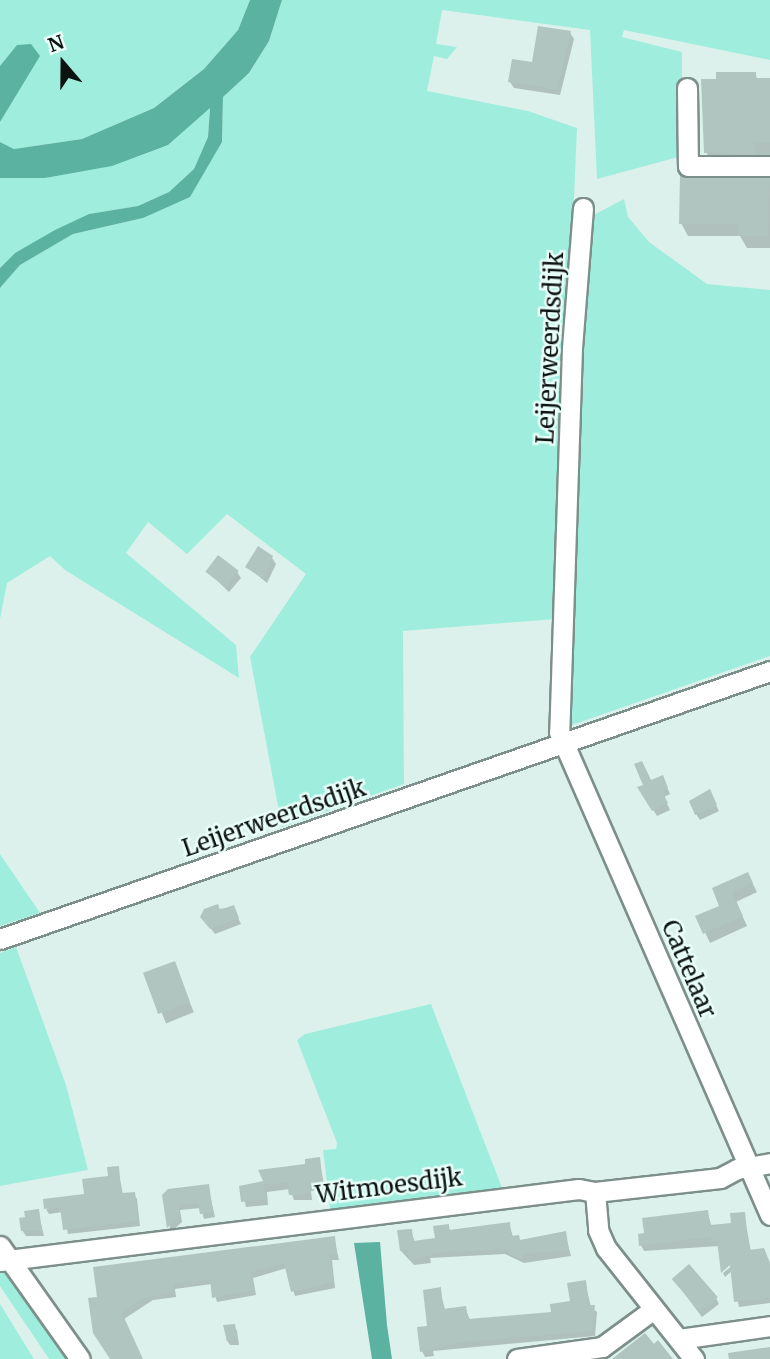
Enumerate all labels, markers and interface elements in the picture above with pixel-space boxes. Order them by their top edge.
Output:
north arrow [28,28,98,98]
text: N [45,29,67,57]
street label: Leijerweerdsdijk [531,251,569,445]
street label: Leijerweerdsdijk [178,773,370,863]
street label: Cattelaar [656,916,722,1022]
street label: Witmoesdijk [314,1163,464,1209]

